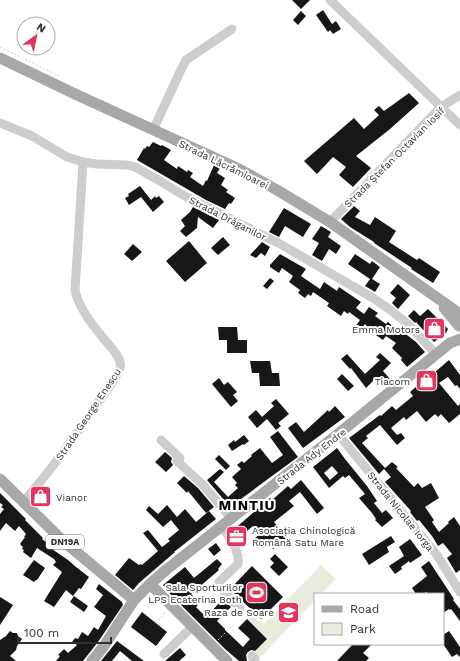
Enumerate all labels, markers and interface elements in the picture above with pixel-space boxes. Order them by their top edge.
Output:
north arrow [16,16,56,56]
text: N [34,20,48,36]
street label: Strada Ștefan Octavian Iosif [342,105,447,210]
street label: Strada Lăcrămioarei [177,138,270,191]
street label: Strada Drăganilor [187,194,268,243]
shop icon: Emma Motors [422,316,448,342]
place label: Emma Motors [352,324,420,335]
street label: Strada George Enescu [54,366,123,462]
shop icon: Tiacom [413,368,439,394]
place label: Tiacom [375,376,410,387]
street label: Strada Ady Endre [275,426,348,487]
street label: Strada Nicolae Iorga [365,470,436,553]
shop icon: Vianor [28,484,54,510]
place label: Vianor [56,492,87,503]
district label: MINTIU [218,497,276,513]
office icon: Asociația Chinologică Română Satu Mare [224,523,250,549]
place label: Asociația Chinologică Română Satu Mare [252,525,356,548]
road number: DN19A [46,535,84,549]
sports icon: Sala Sporturilor LPS Ecaterina Both [244,580,270,606]
place label: Sala Sporturilor LPS Ecaterina Both [148,582,242,605]
legend [314,593,444,645]
school or university icon: Raza de Soare [276,599,302,625]
text: Road [350,602,379,616]
place label: Raza de Soare [204,607,274,618]
scale bar [18,619,111,645]
text: Park [350,622,376,636]
text: 100 m [24,626,59,640]

